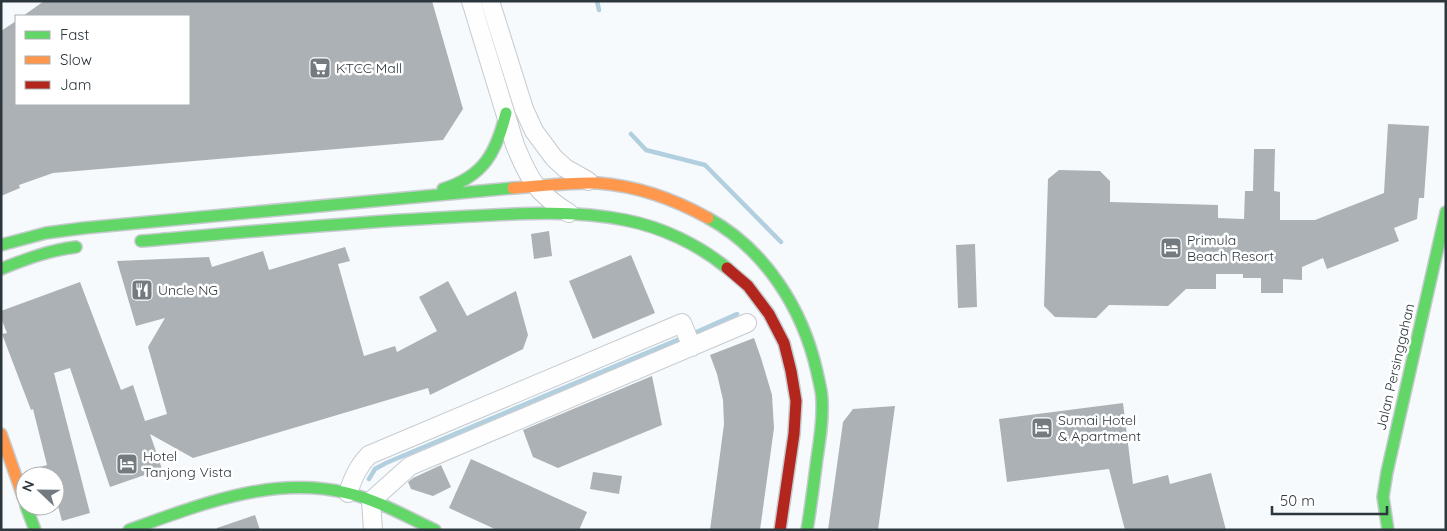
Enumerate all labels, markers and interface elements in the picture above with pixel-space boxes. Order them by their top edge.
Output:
legend [15,15,190,105]
text: Fast [60,25,89,44]
text: Slow [60,50,92,69]
supermarket icon: KTCC Mall [308,56,332,80]
place label: KTCC Mall [336,59,402,77]
text: Jam [60,75,91,94]
place label: Primula Beach Resort [1187,231,1274,265]
hotel icon: Primula Beach Resort [1159,236,1183,260]
restaurant icon: Uncle NG [130,278,154,302]
place label: Uncle NG [158,281,218,299]
street label: Jalan Persinggahan [1372,302,1418,432]
place label: Sumai Hotel & Apartment [1058,411,1141,445]
hotel icon: Sumai Hotel & Apartment [1030,416,1054,440]
place label: Hotel Tanjong Vista [143,447,232,481]
hotel icon: Hotel Tanjong Vista [115,452,139,476]
north arrow [15,466,65,516]
text: N [18,478,38,494]
scale bar [1272,484,1387,516]
text: 50 m [1280,491,1315,510]

